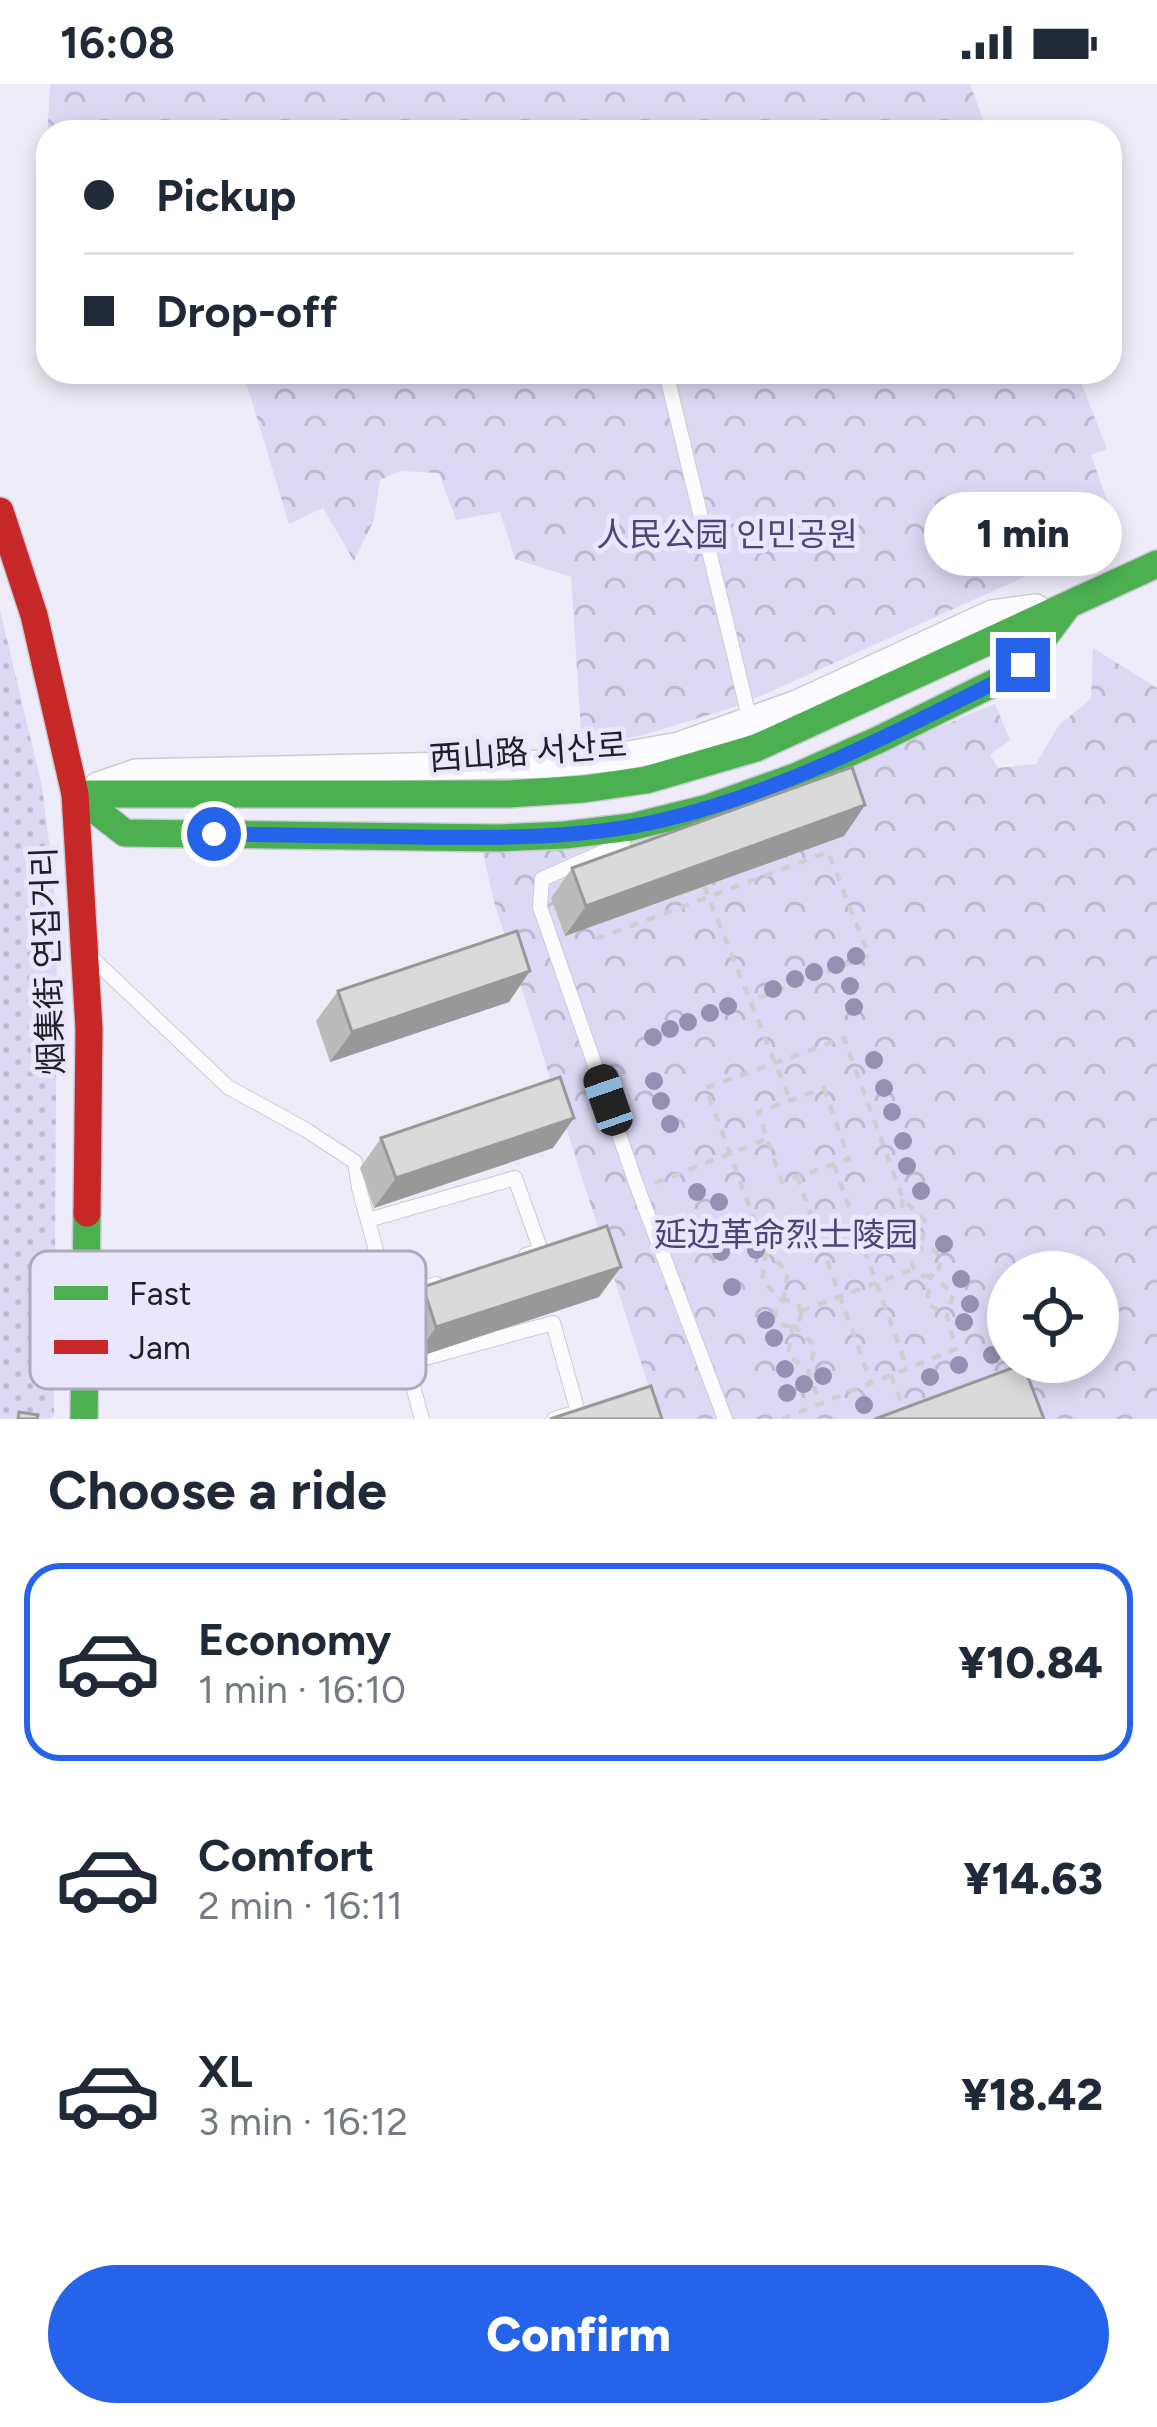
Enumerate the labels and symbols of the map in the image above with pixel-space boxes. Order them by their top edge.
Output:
callout: 1 min [924,491,1122,575]
park label: 人民公园 인민공원 [596,515,858,554]
route end [996,638,1050,692]
street label: 西山路 서산로 [428,725,628,778]
route start [187,807,241,861]
street label: 烟集街 연집거리 [24,846,71,1076]
car [579,1060,637,1140]
park label: 延边革命烈士陵园 [654,1215,918,1254]
legend [30,1251,426,1389]
text: Fast [129,1274,191,1313]
text: Jam [129,1328,191,1367]

